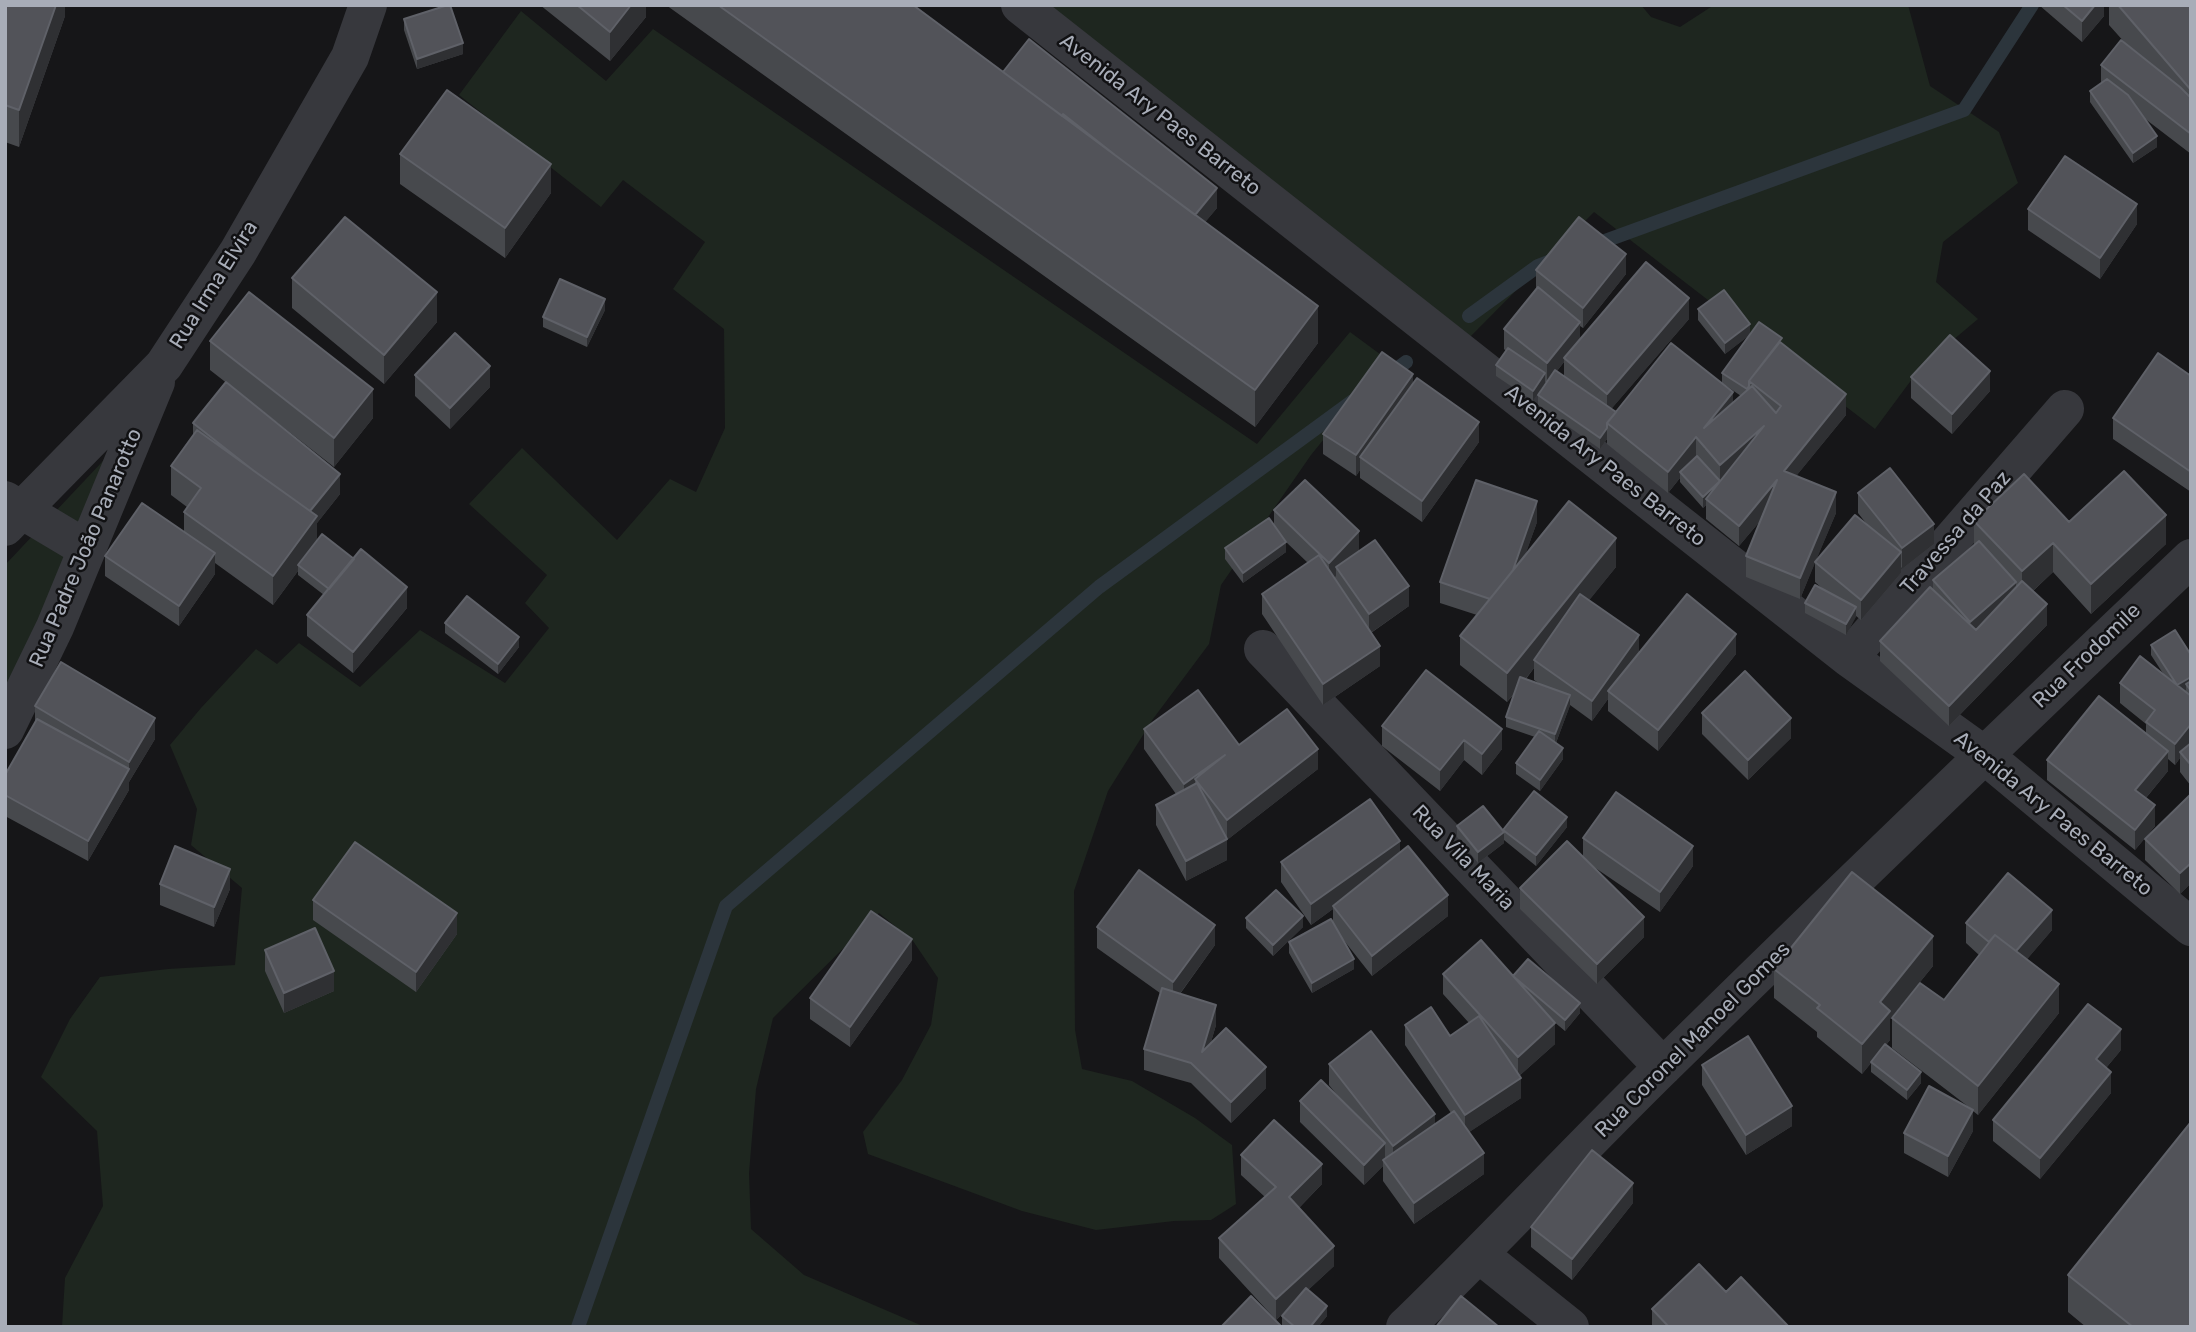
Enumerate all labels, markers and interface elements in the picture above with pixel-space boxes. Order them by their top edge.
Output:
street label: Avenida Ary Paes Barreto [1055,29,1265,201]
street label: Rua Irma Elvira [165,216,263,354]
street label: Avenida Ary Paes Barreto [1500,380,1710,552]
street label: Rua Padre João Panarotto [24,425,148,671]
street label: Travessa da Paz [1895,466,2017,600]
street label: Rua Frodomile [2028,598,2146,714]
street label: Avenida Ary Paes Barreto [1949,726,2157,902]
street label: Rua Vila Maria [1406,800,1520,916]
street label: Rua Coronel Manoel Gomes [1590,937,1796,1143]

